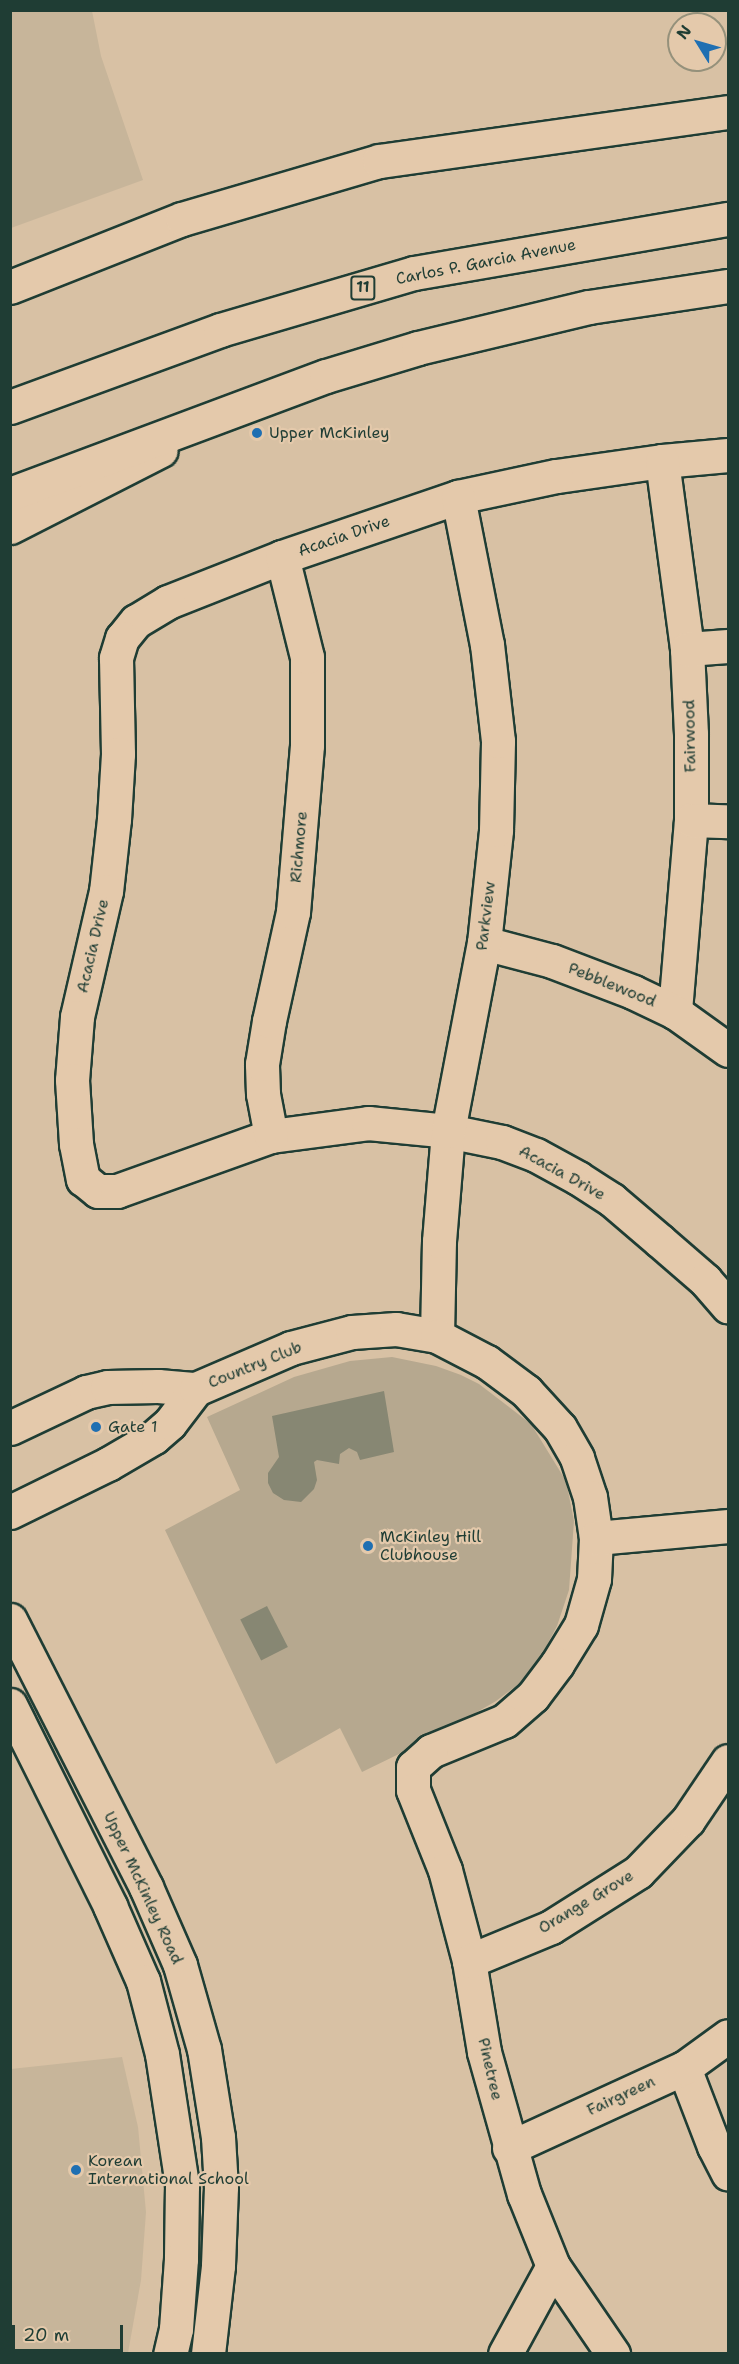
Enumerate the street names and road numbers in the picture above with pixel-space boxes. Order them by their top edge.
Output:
street label: Carlos P. Garcia Avenue [394,235,578,289]
road number: 11 [350,276,376,300]
street label: Acacia Drive [296,511,392,561]
street label: Fairwood [680,699,700,773]
street label: Richmore [286,810,312,884]
street label: Parkview [472,880,500,952]
street label: Acacia Drive [73,897,113,995]
street label: Pebblewood [565,959,659,1011]
street label: Acacia Drive [515,1141,609,1205]
street label: Country Club [205,1337,305,1393]
street label: Upper McKinley Road [99,1809,187,1967]
street label: Orange Grove [535,1866,637,1938]
street label: Pinetree [474,2036,506,2102]
street label: Fairgreen [584,2072,658,2120]

